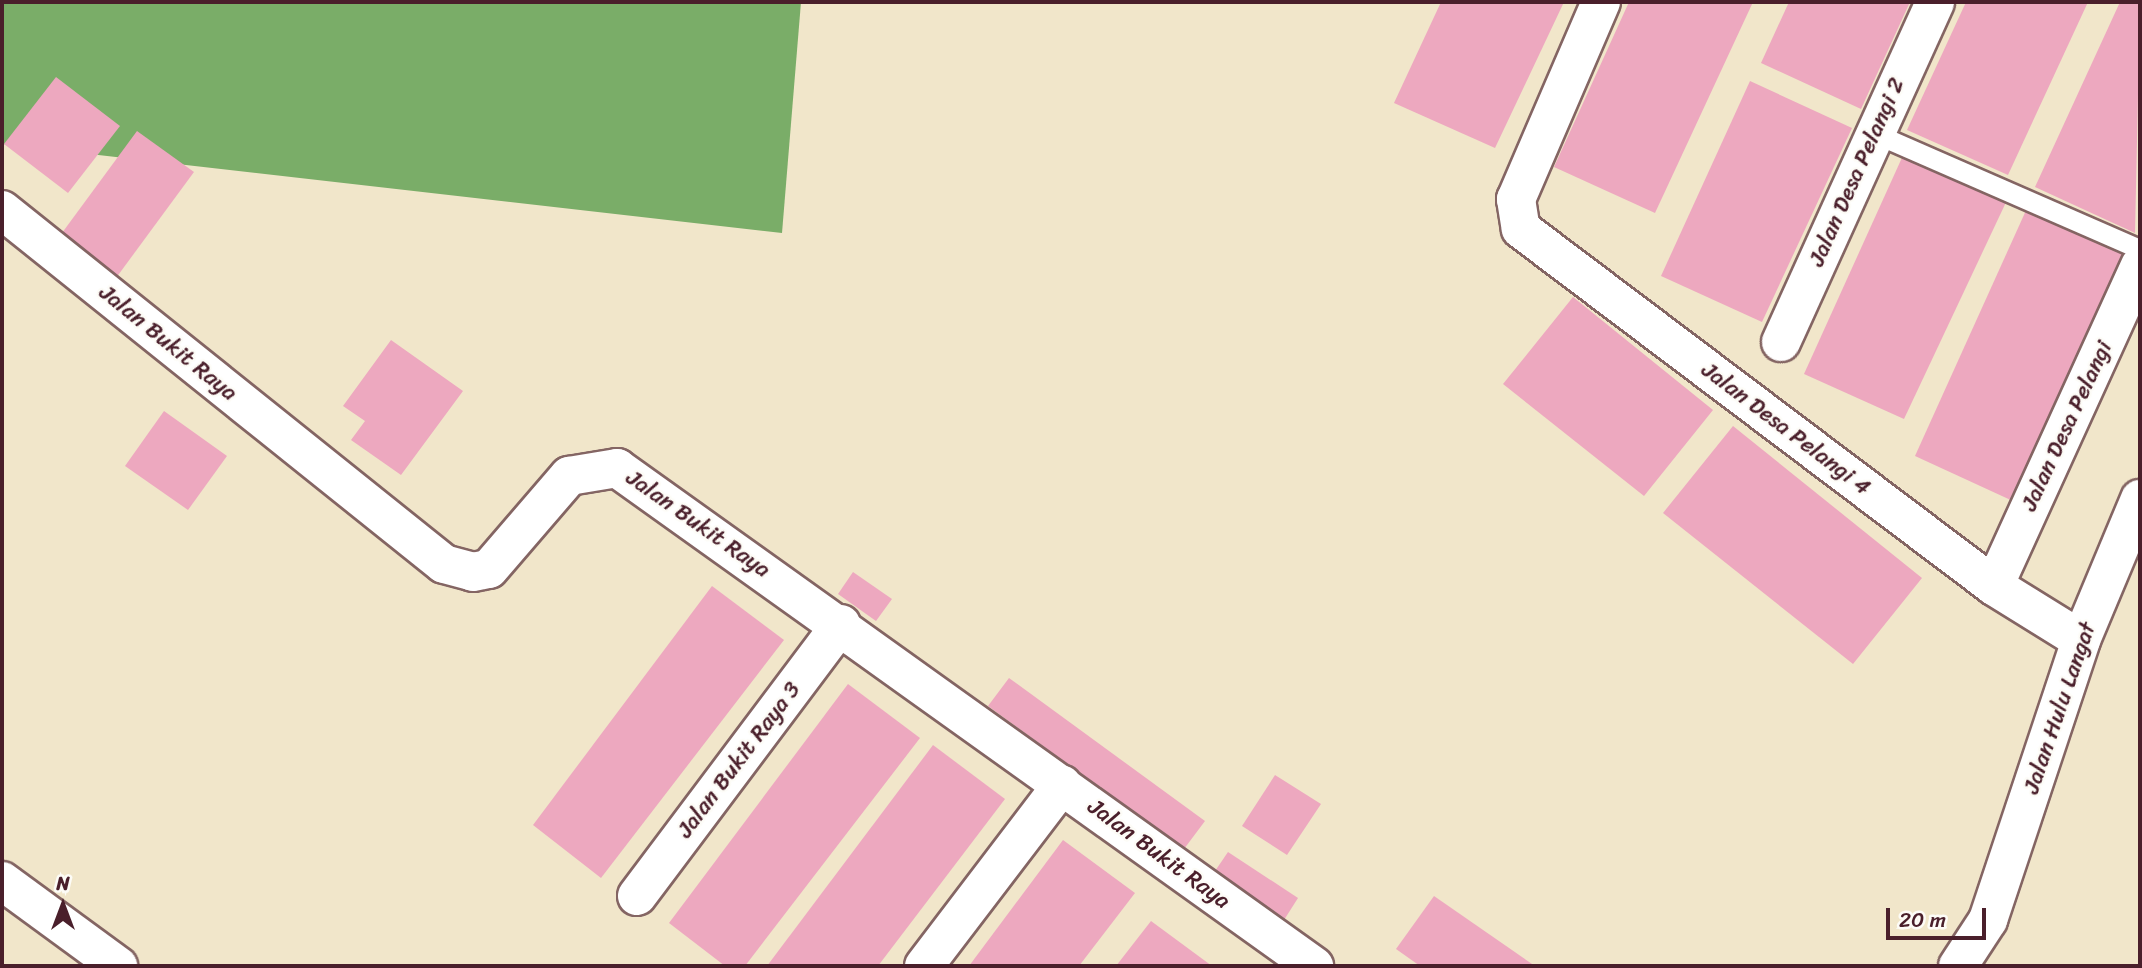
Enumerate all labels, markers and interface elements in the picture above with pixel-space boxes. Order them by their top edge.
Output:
street label: Jalan Desa Pelangi 2 [1803,72,1911,272]
street label: Jalan Bukit Raya [94,279,242,407]
street label: Jalan Desa Pelangi [2015,336,2119,516]
street label: Jalan Desa Pelangi 4 [1695,356,1877,502]
street label: Jalan Bukit Raya [621,464,775,584]
street label: Jalan Hulu Langat [2018,619,2102,797]
street label: Jalan Bukit Raya 3 [671,677,807,843]
street label: Jalan Bukit Raya [1082,793,1236,915]
text: N [56,867,70,900]
north arrow [28,870,98,940]
scale bar [1890,894,1990,938]
text: 20 m [1899,901,1946,939]

